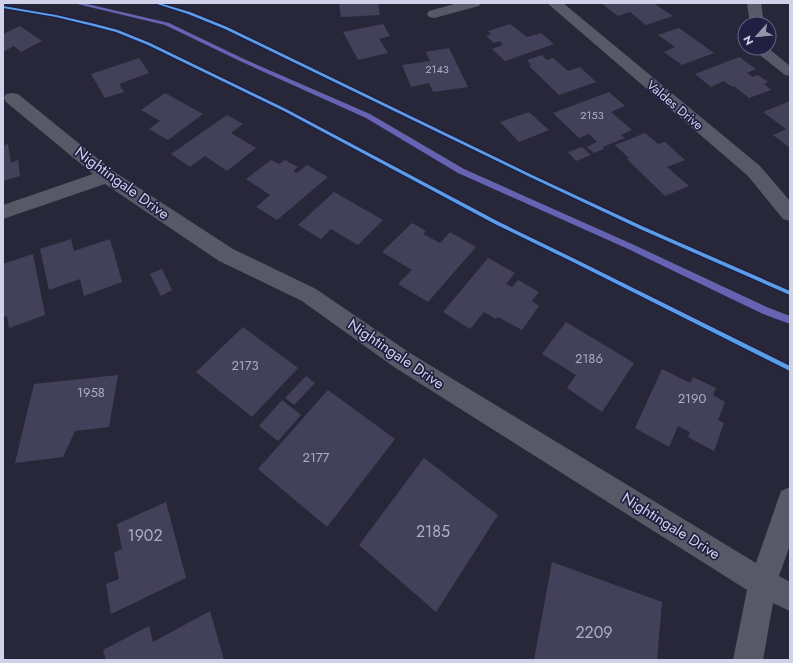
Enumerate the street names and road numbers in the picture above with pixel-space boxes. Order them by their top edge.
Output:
street label: Valdes Drive [643,76,708,135]
street label: Nightingale Drive [70,141,174,225]
street label: Nightingale Drive [343,314,449,395]
street label: Nightingale Drive [618,487,725,565]

